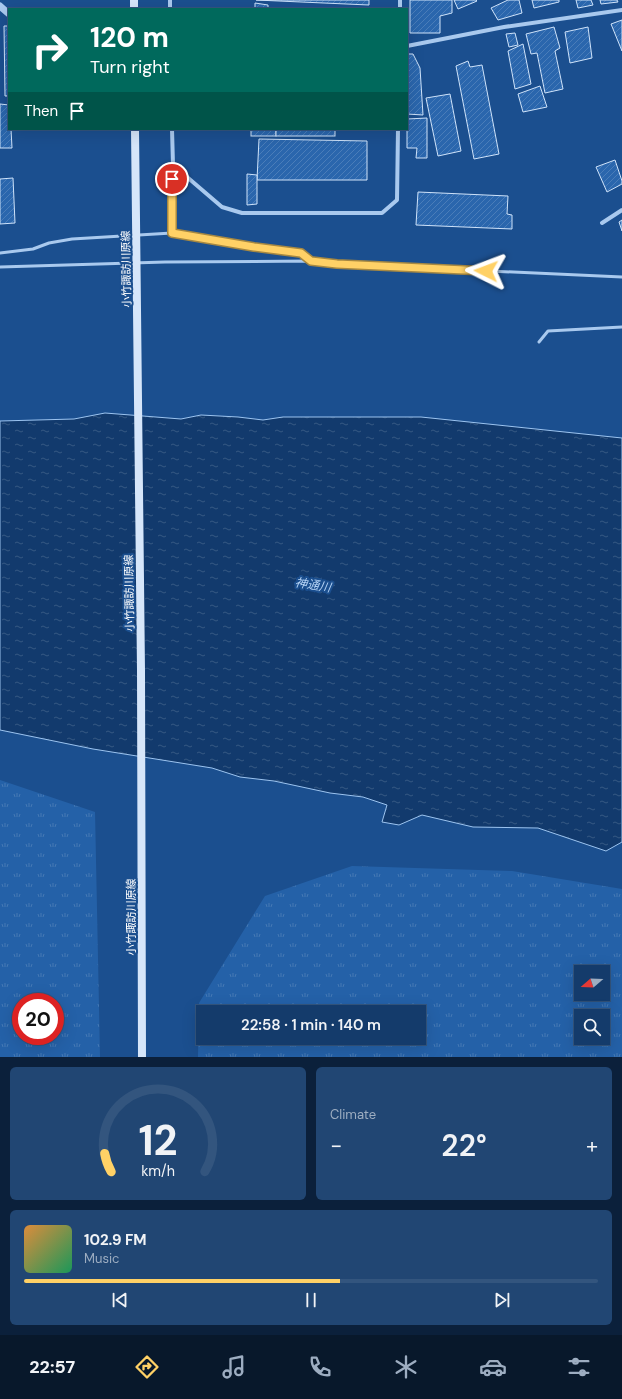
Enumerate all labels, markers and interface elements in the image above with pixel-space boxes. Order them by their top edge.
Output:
text: 120 m [90,19,169,56]
icon: right [24,24,76,76]
text: Turn right [90,55,170,79]
icon: arrive [66,100,88,122]
text: Then [24,101,58,121]
pin [155,162,189,196]
icon: arrive [161,168,183,190]
street label: 小竹諏訪川原線 [118,230,134,308]
position arrow [465,250,507,292]
street label: 小竹諏訪川原線 [121,554,137,632]
water label: 神通川 [294,574,334,596]
street label: 小竹諏訪川原線 [124,879,138,956]
north arrow [574,965,610,1001]
map controls [574,965,610,1045]
speed limit sign: 20 [12,993,64,1045]
button: search [574,1009,610,1045]
text: 22:58 · 1 min · 140 m [241,1015,381,1035]
text: Climate [330,1106,376,1123]
text: 12 [138,1113,178,1167]
text: 22° [441,1126,487,1165]
text: − [330,1131,342,1160]
text: + [586,1131,598,1160]
text: km/h [141,1161,175,1179]
text: 102.9 FM [84,1230,147,1250]
text: Music [84,1250,119,1267]
icon: previous [109,1289,131,1311]
icon: pause [300,1289,322,1311]
icon: next [491,1289,513,1311]
icon: directions [133,1353,161,1381]
icon: music [220,1353,248,1381]
icon: phone [306,1353,334,1381]
icon: climate [392,1353,420,1381]
icon: car [479,1353,507,1381]
icon: filters [565,1353,593,1381]
text: 22:57 [29,1355,75,1379]

